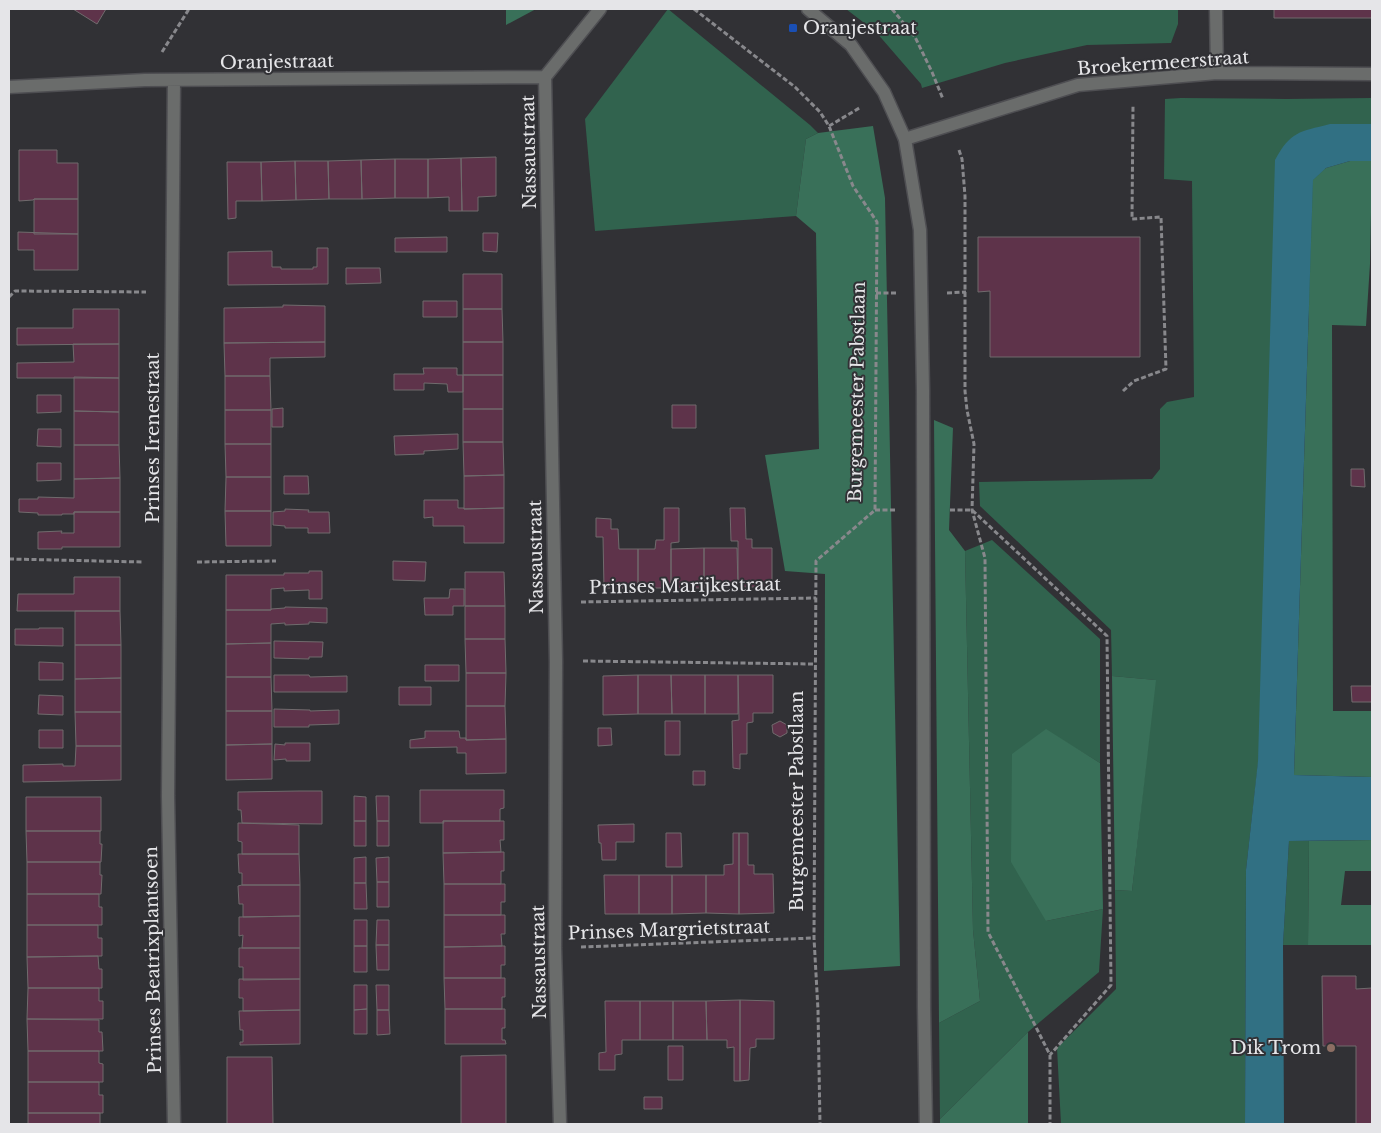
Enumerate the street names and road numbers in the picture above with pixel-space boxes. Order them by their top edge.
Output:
street label: Broekermeerstraat [1076,46,1250,80]
street label: Oranjestraat [220,50,334,74]
street label: Nassaustraat [517,95,541,209]
street label: Burgemeester Pabstlaan [844,281,870,503]
street label: Prinses Irenestraat [142,353,164,523]
street label: Nassaustraat [524,500,548,614]
street label: Prinses Marijkestraat [589,573,781,599]
street label: Burgemeester Pabstlaan [786,691,808,911]
street label: Prinses Beatrixplantsoen [140,846,166,1074]
street label: Nassaustraat [527,905,551,1019]
street label: Prinses Margrietstraat [567,915,771,945]

